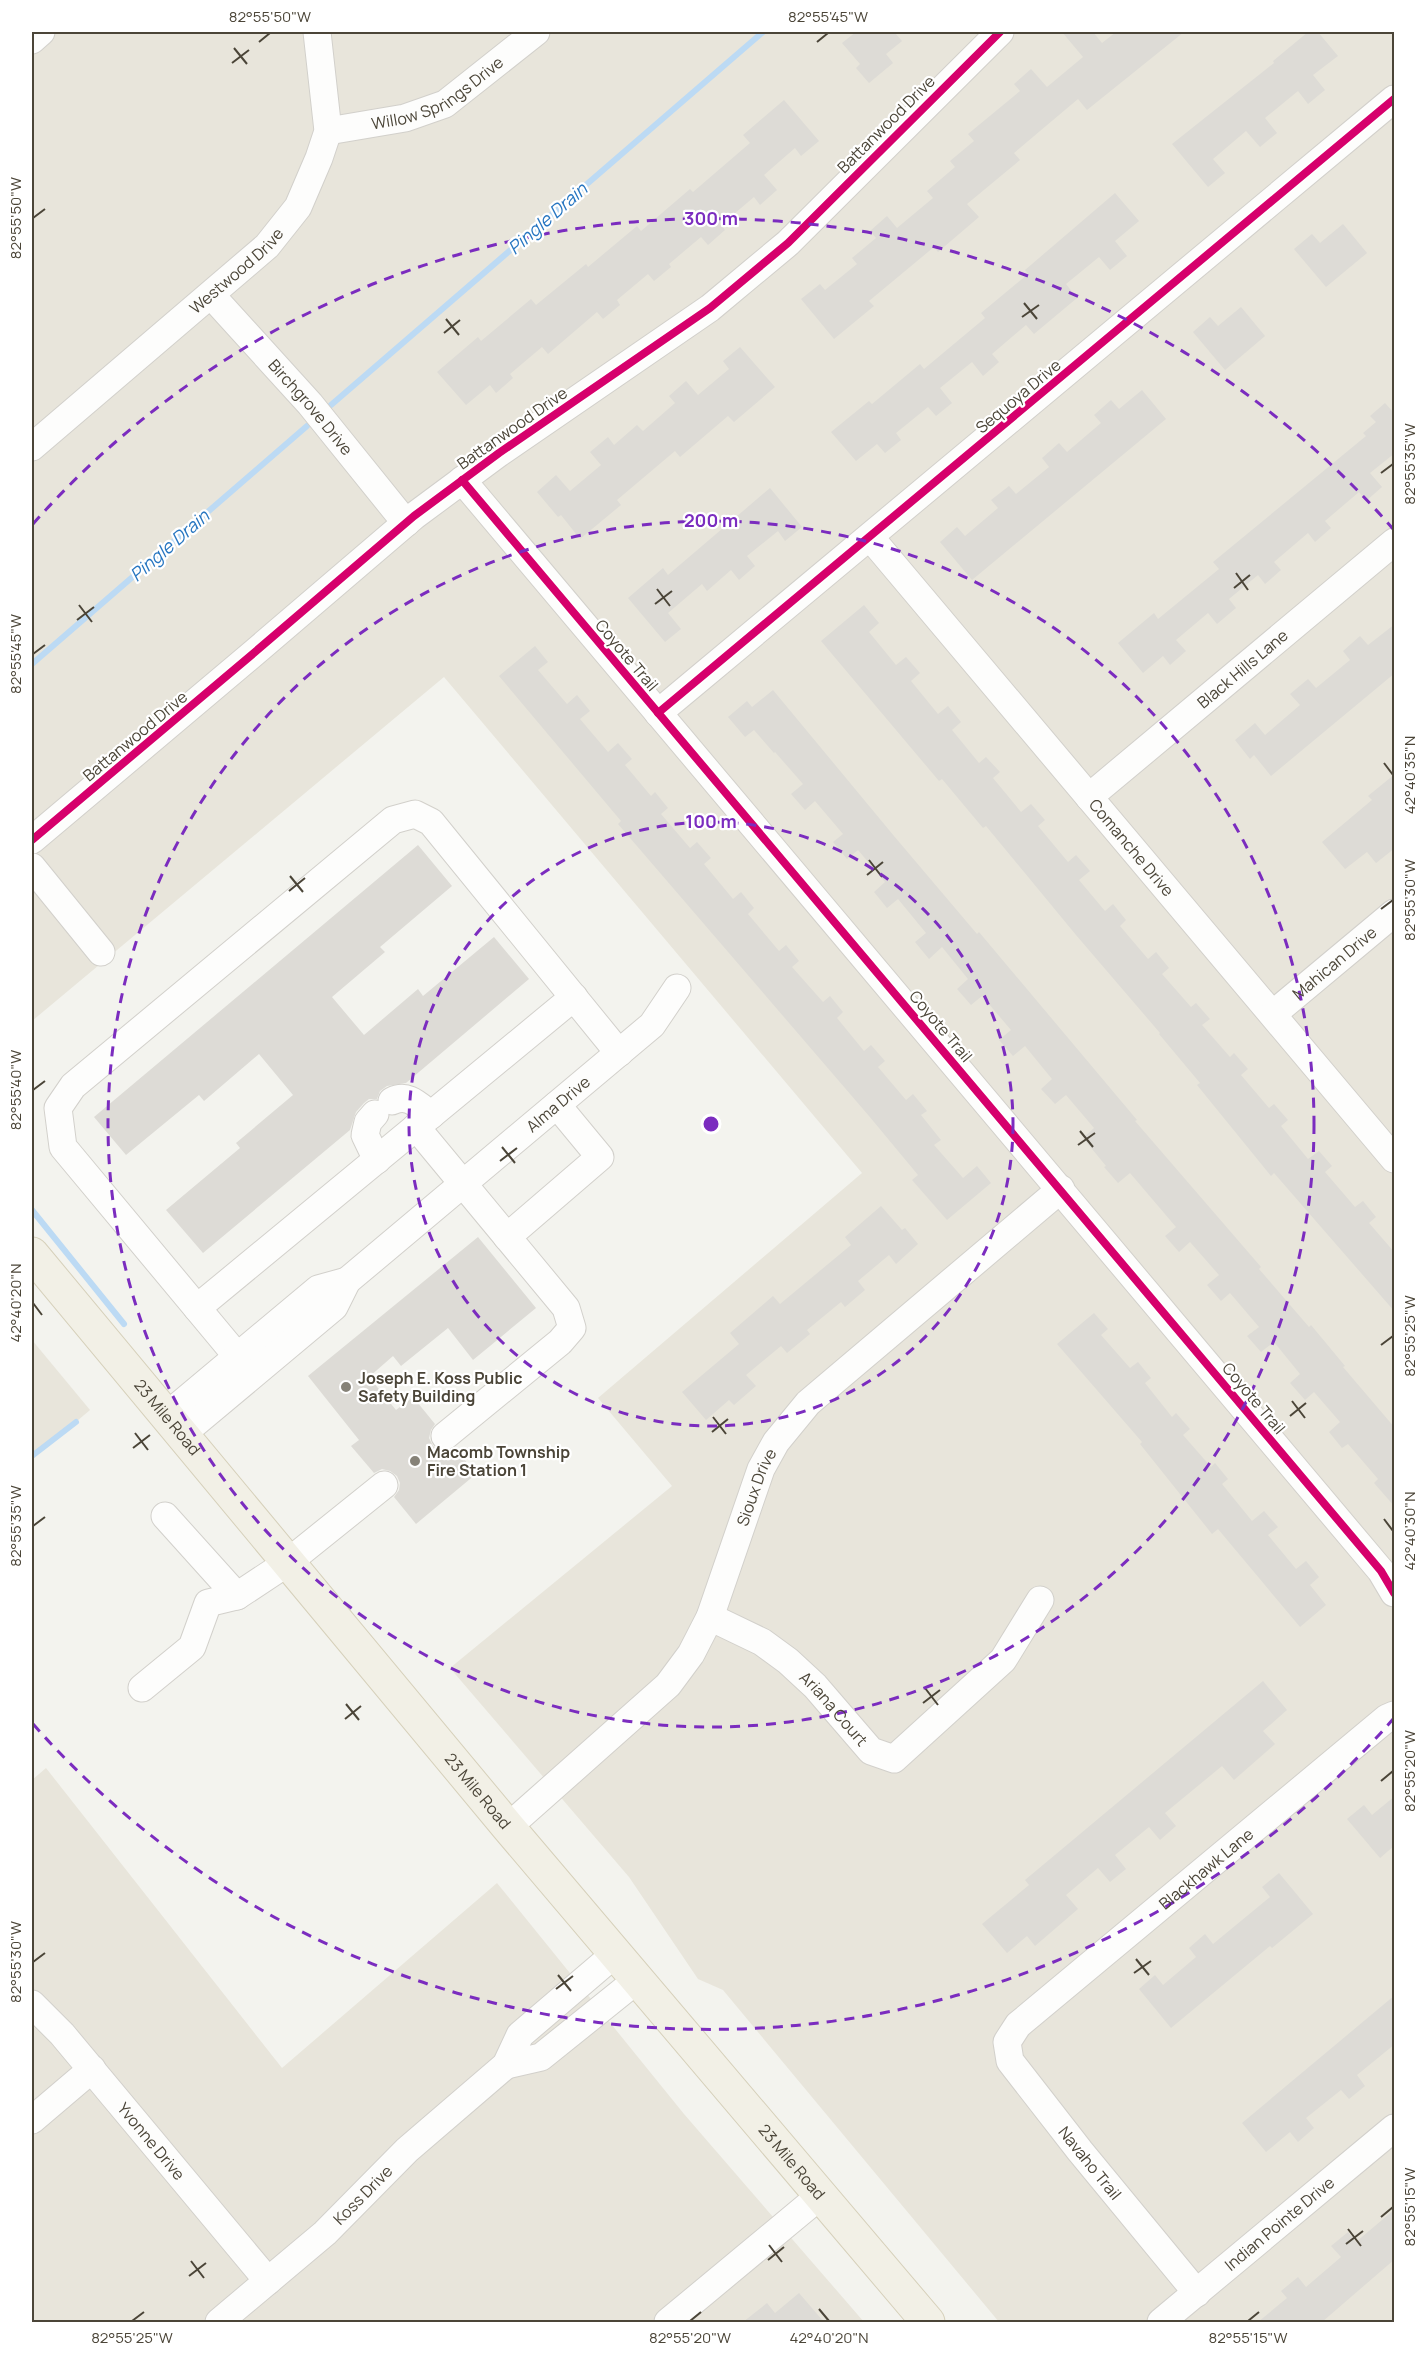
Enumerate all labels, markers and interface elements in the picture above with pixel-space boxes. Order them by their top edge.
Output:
text: 82°55'50"W [229,6,311,27]
text: 82°55'45"W [788,6,868,27]
street label: Willow Springs Drive [370,51,508,134]
street label: Battanwood Drive [832,70,940,178]
water label: Pingle Drain [502,176,593,259]
text: 82°55'50"W [5,177,26,259]
text: 300 m [684,206,738,230]
street label: Westwood Drive [185,223,288,319]
street label: Birchgrove Drive [263,354,358,460]
street label: Sequoya Drive [971,354,1065,438]
street label: Battanwood Drive [452,382,572,474]
text: 82°55'35"W [1399,423,1420,505]
water label: Pingle Drain [124,503,215,586]
text: 200 m [684,508,738,532]
text: 82°55'45"W [5,614,26,694]
street label: Coyote Trail [590,614,664,696]
street label: Black Hills Lane [1192,624,1293,713]
street label: Battanwood Drive [78,686,192,786]
text: 42°40'35"N [1399,736,1420,814]
street label: Comanche Drive [1084,794,1179,901]
text: 100 m [685,809,737,833]
text: 82°55'30"W [1399,859,1420,941]
street label: Mahican Drive [1288,921,1381,1004]
street label: Coyote Trail [904,985,978,1067]
text: 82°55'40"W [5,1050,26,1130]
street label: Alma Drive [521,1071,595,1137]
centre of rings [701,1114,721,1134]
text: 42°40'20"N [5,1263,26,1343]
text: 82°55'25"W [1399,1295,1420,1377]
street label: Coyote Trail [1217,1357,1291,1439]
place label: Joseph E. Koss Public Safety Building [358,1367,522,1407]
street label: 23 Mile Road [129,1374,206,1460]
marker: Joseph E. Koss Public Safety Building [339,1380,353,1394]
place label: Macomb Township Fire Station 1 [427,1441,570,1481]
street label: Sioux Drive [731,1444,781,1529]
marker: Macomb Township Fire Station 1 [408,1454,422,1468]
text: 82°55'35"W [5,1485,26,1567]
text: 42°40'30"N [1399,1492,1420,1570]
street label: Ariana Court [795,1666,873,1751]
text: 82°55'20"W [1399,1730,1420,1812]
street label: 23 Mile Road [440,1748,516,1834]
street label: Blackhawk Lane [1154,1823,1258,1914]
text: 82°55'30"W [5,1921,26,2003]
street label: Yvonne Drive [113,2098,190,2185]
street label: 23 Mile Road [754,2119,830,2204]
street label: Navaho Trail [1054,2122,1126,2204]
street label: Koss Drive [328,2160,397,2230]
text: 82°55'15"W [1399,2168,1420,2246]
street label: Indian Pointe Drive [1220,2171,1339,2276]
text: 82°55'25"W [91,2327,173,2348]
text: 82°55'20"W [649,2327,731,2348]
text: 42°40'20"N [789,2327,869,2348]
text: 82°55'15"W [1209,2327,1287,2348]

